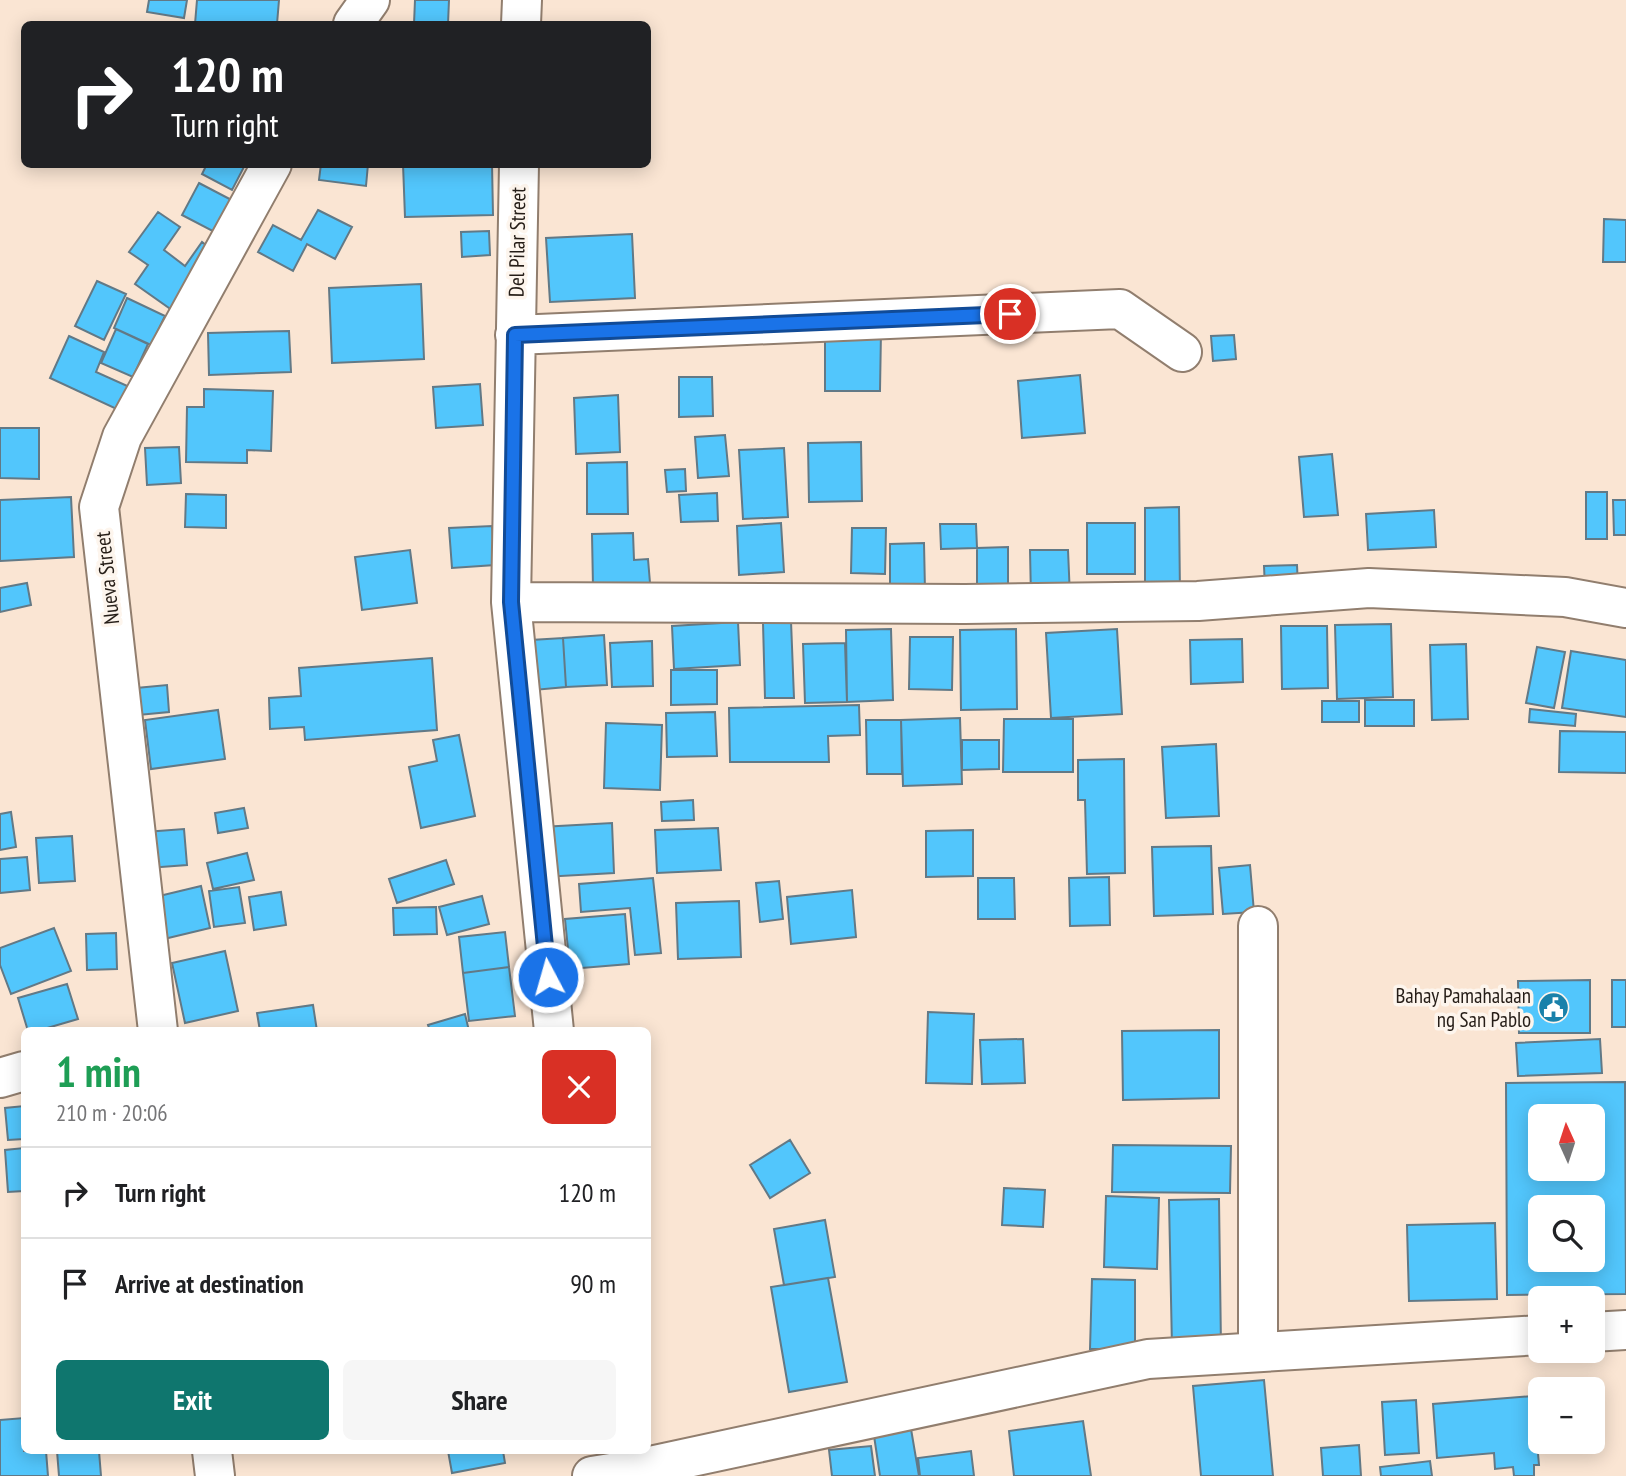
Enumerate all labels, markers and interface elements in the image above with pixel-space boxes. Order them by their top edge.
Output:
text: 120 m [171,42,284,106]
icon: right [56,49,147,140]
text: Turn right [171,104,279,146]
street label: Del Pilar Street [503,187,531,297]
pin [980,284,1040,344]
icon: arrive [991,295,1029,333]
street label: Nueva Street [89,530,125,626]
position arrow [511,940,585,1014]
place label: Bahay Pamahalaan ng San Pablo [1395,982,1531,1033]
public building icon: Bahay Pamahalaan ng San Pablo [1537,990,1571,1024]
text: 1 min [56,1044,141,1099]
button: close [542,1050,616,1124]
text: 210 m · 20:06 [56,1098,168,1127]
north arrow [1528,1104,1605,1181]
map controls [1528,1104,1605,1454]
icon: right [56,1174,94,1212]
text: Turn right [115,1176,206,1209]
text: 120 m [558,1176,616,1209]
button: search [1528,1195,1605,1272]
icon: arrive [56,1265,94,1303]
text: Arrive at destination [115,1267,304,1300]
text: 90 m [570,1267,616,1300]
button: + [1528,1286,1605,1363]
button: Exit [56,1360,329,1440]
button: Share [343,1360,616,1440]
button: − [1528,1377,1605,1454]

